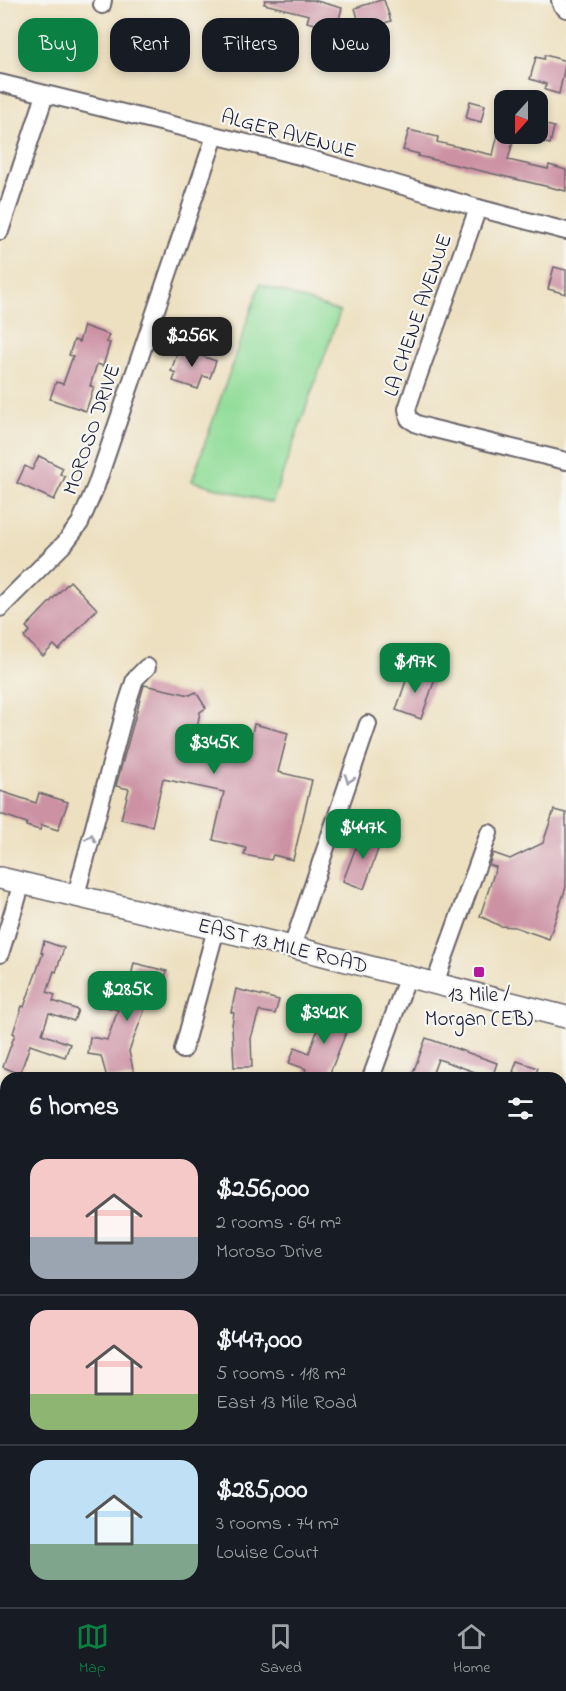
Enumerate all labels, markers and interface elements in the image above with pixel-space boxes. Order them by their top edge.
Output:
chip: Buy [18,18,98,72]
chip: Rent [110,18,190,72]
chip: Filters [202,18,299,72]
chip: New [311,18,390,72]
north arrow [494,90,548,144]
map controls [494,90,548,144]
street label: ALGER AVENUE [217,102,360,167]
street label: LA CHENE AVENUE [377,230,461,401]
pin: $256K [150,317,234,368]
text: $256K [166,322,218,351]
street label: MOROSO DRIVE [56,360,129,499]
pin: $197K [373,643,457,694]
text: $197K [394,648,436,677]
pin: $345K [172,724,256,775]
text: $345K [189,729,239,758]
one-way arrow [344,773,356,784]
pin: $447K [321,809,405,860]
text: $447K [340,814,386,843]
one-way arrow [84,834,96,844]
street label: EAST 13 MILE ROAD [194,911,371,983]
marker: 13 Mile / Morgan (EB) [472,965,486,979]
pin: $285K [85,971,169,1022]
text: $285K [102,976,152,1005]
place label: 13 Mile / Morgan (EB) [425,981,533,1037]
pin: $342K [282,994,366,1045]
text: $342K [300,999,348,1028]
text: 6 homes [30,1089,119,1127]
icon: filters [504,1092,537,1125]
text: $256,000 [216,1171,309,1209]
icon: home [78,1183,150,1255]
text: 2 rooms · 64 m² [216,1209,341,1238]
text: Moroso Drive [216,1238,322,1267]
text: $447,000 [216,1322,302,1360]
icon: home [78,1334,150,1406]
text: 5 rooms · 118 m² [216,1360,346,1389]
text: East 13 Mile Road [216,1389,357,1418]
text: $285,000 [216,1472,307,1510]
icon: home [78,1484,150,1556]
text: 3 rooms · 74 m² [216,1510,339,1539]
text: Louise Court [216,1539,319,1568]
tab: Map [76,1620,109,1680]
tab: Saved [260,1620,302,1680]
tab: Home [453,1620,490,1680]

